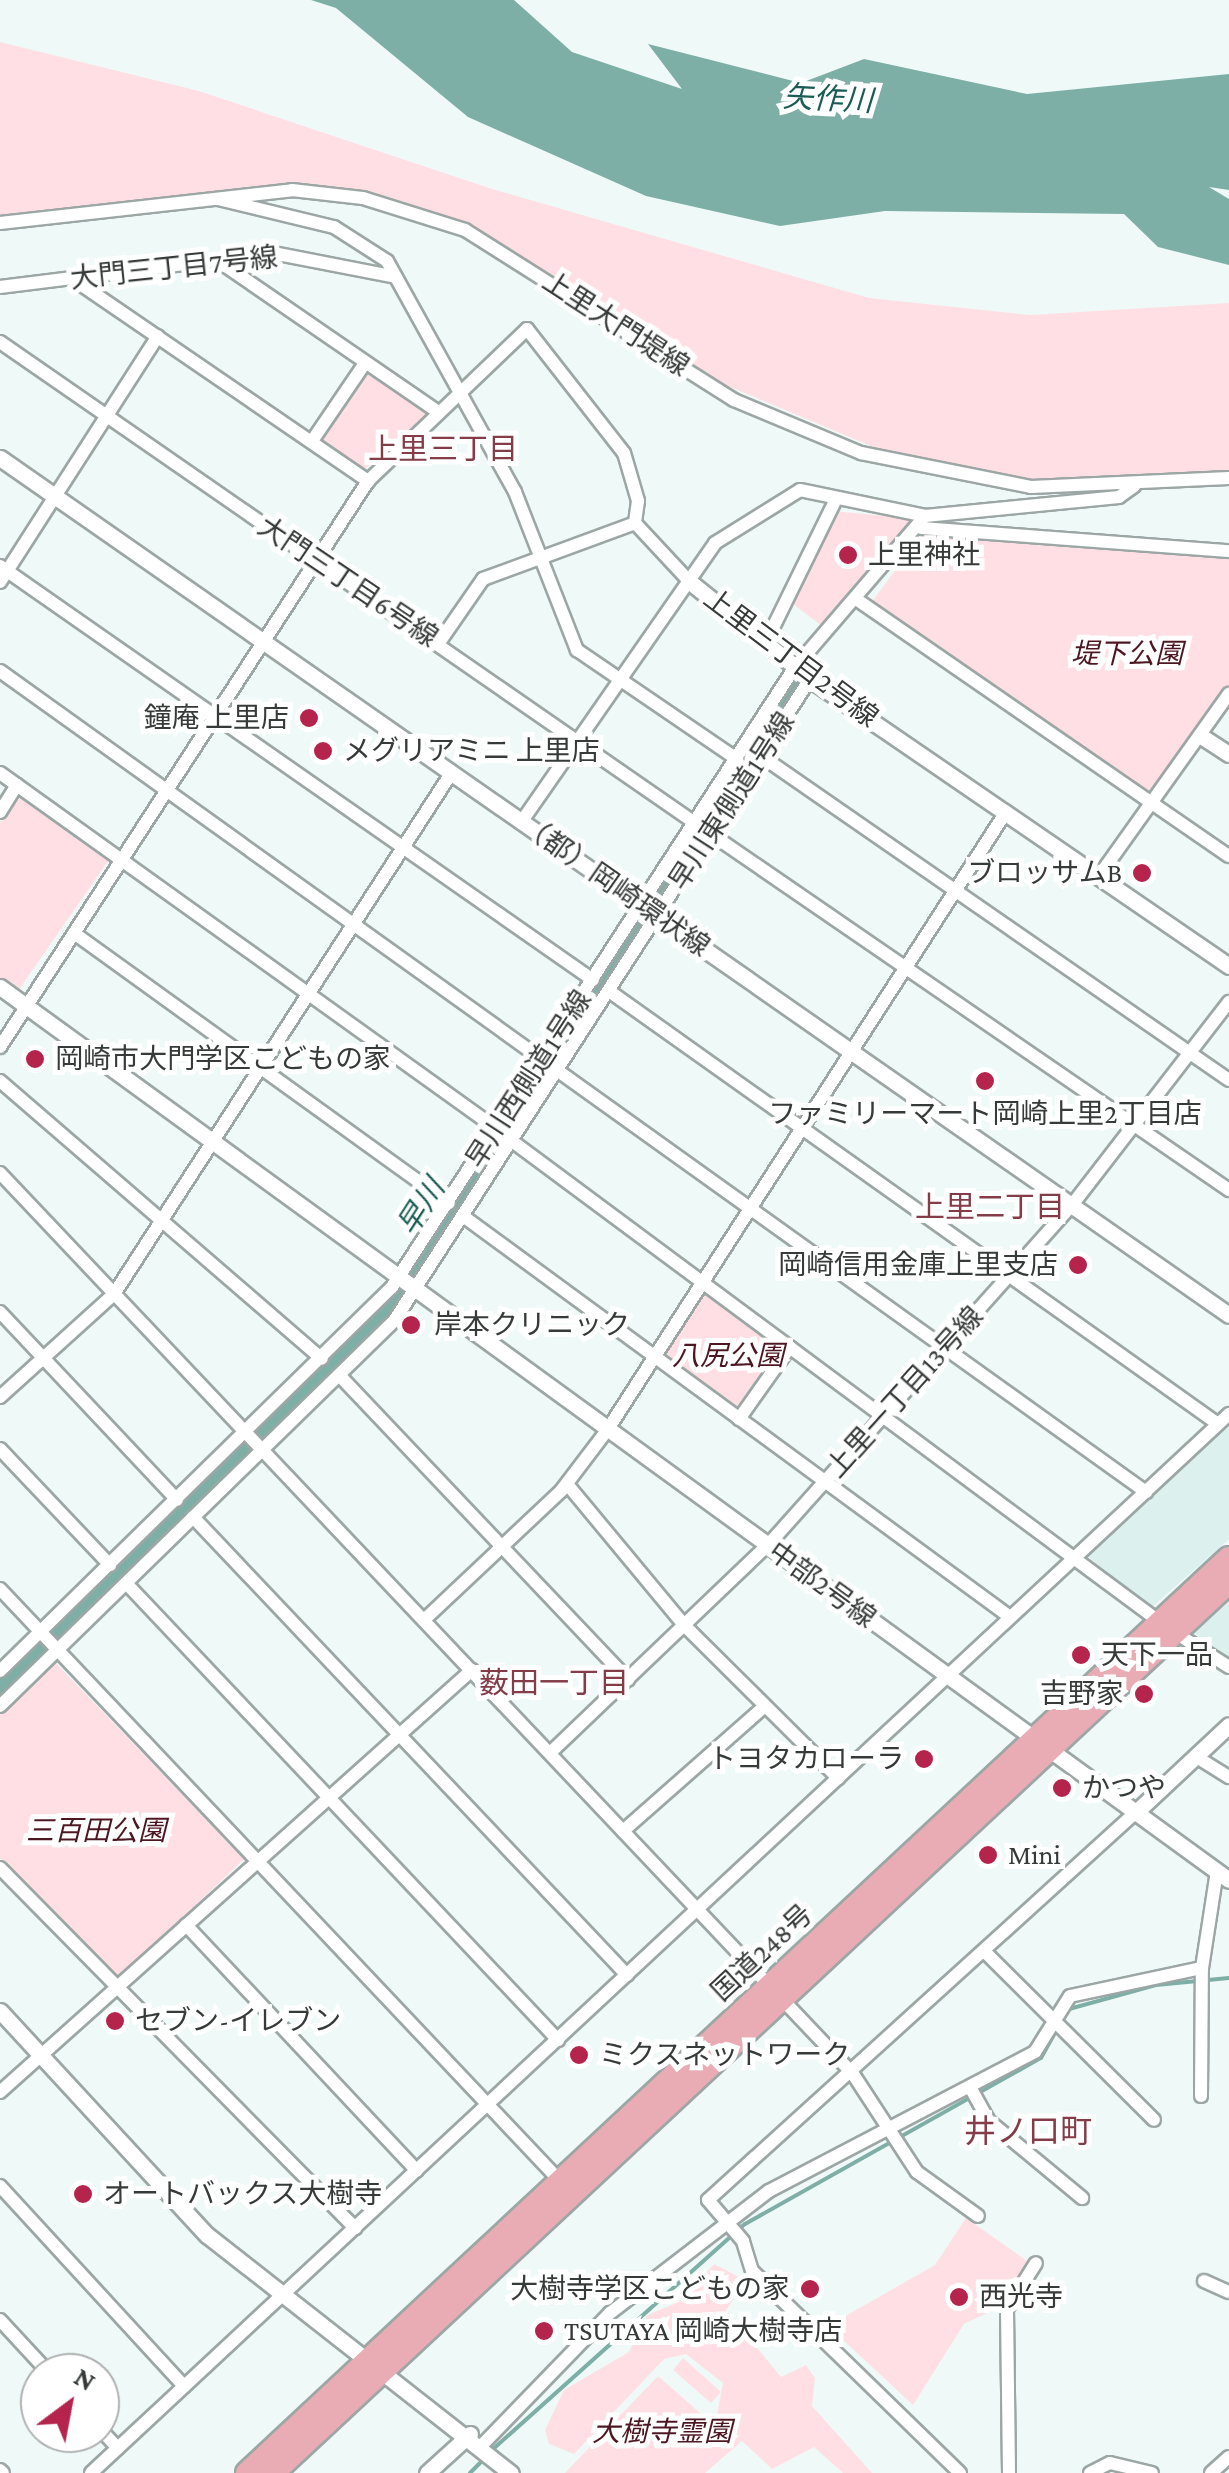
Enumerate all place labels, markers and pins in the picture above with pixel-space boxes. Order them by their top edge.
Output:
place label: 上里神社 [868,538,980,572]
marker: 上里神社 [837,544,859,566]
place label: 鐘庵 上里店 [144,701,289,735]
marker: 鐘庵 上里店 [298,707,320,729]
place label: メグリアミニ 上里店 [343,734,600,768]
marker: メグリアミニ 上里店 [312,740,334,762]
place label: ブロッサムB [967,856,1122,890]
marker: ブロッサムB [1131,862,1153,884]
place label: 岡崎市大門学区こどもの家 [55,1042,391,1076]
marker: 岡崎市大門学区こどもの家 [24,1048,46,1070]
marker: ファミリーマート岡崎上里2丁目店 [974,1070,996,1092]
place label: ファミリーマート岡崎上里2丁目店 [768,1097,1202,1131]
place label: 岡崎信用金庫上里支店 [778,1248,1058,1282]
marker: 岡崎信用金庫上里支店 [1067,1254,1089,1276]
place label: 岸本クリニック [434,1308,630,1342]
marker: 岸本クリニック [398,1312,424,1338]
place label: 天下一品 [1101,1638,1213,1672]
marker: 天下一品 [1070,1644,1092,1666]
place label: 吉野家 [1040,1677,1124,1711]
marker: 吉野家 [1133,1683,1155,1705]
place label: トヨタカローラ [708,1742,904,1776]
marker: トヨタカローラ [913,1748,935,1770]
place label: かつや [1082,1771,1166,1805]
marker: かつや [1051,1777,1073,1799]
place label: Mini [1008,1838,1061,1872]
marker: Mini [977,1844,999,1866]
place label: セブン-イレブン [135,2004,341,2038]
marker: セブン-イレブン [104,2010,126,2032]
place label: ミクスネットワーク [599,2038,851,2072]
marker: ミクスネットワーク [568,2044,590,2066]
place label: オートバックス大樹寺 [103,2177,383,2211]
marker: オートバックス大樹寺 [72,2183,94,2205]
place label: 大樹寺学区こどもの家 [510,2272,790,2306]
marker: 大樹寺学区こどもの家 [799,2278,821,2300]
place label: 西光寺 [979,2280,1063,2314]
marker: 西光寺 [948,2286,970,2308]
place label: TSUTAYA 岡崎大樹寺店 [564,2314,842,2348]
marker: TSUTAYA 岡崎大樹寺店 [533,2320,555,2342]

